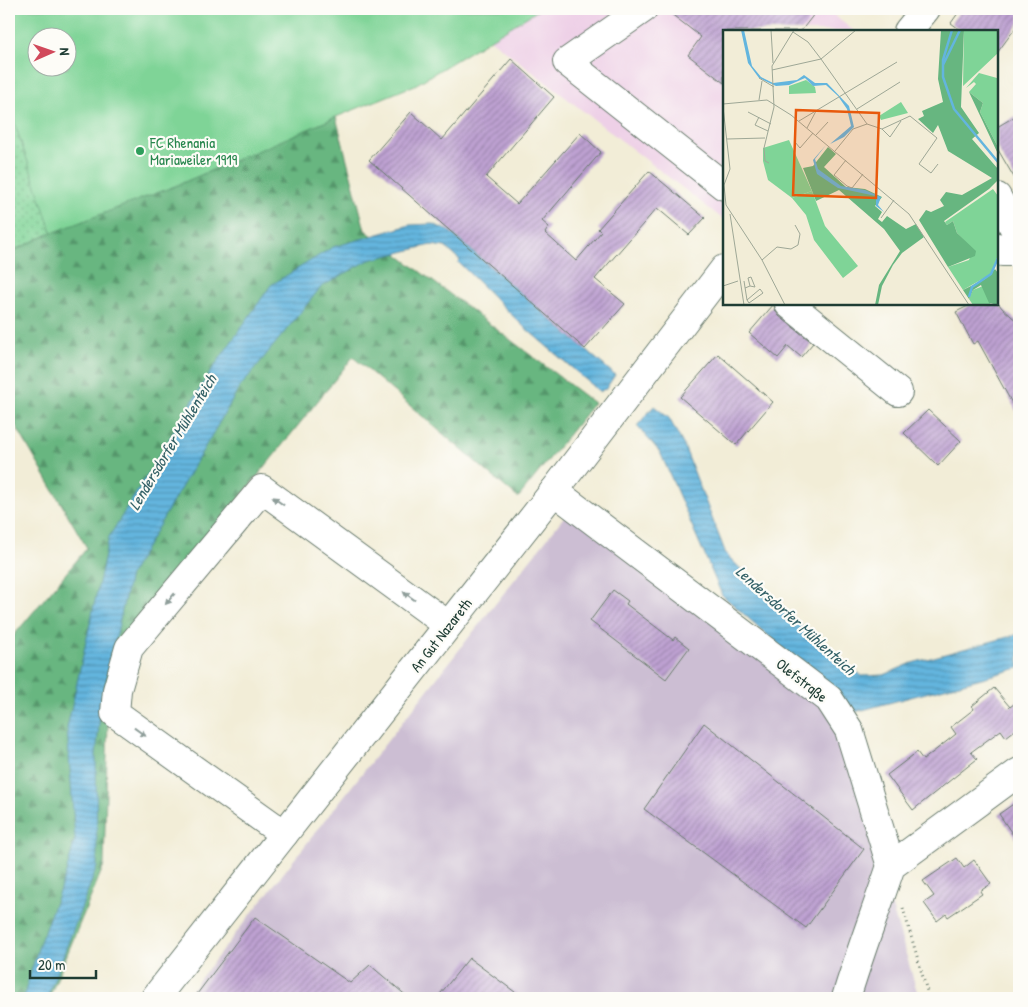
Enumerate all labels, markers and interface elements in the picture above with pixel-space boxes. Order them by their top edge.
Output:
north arrow [28,28,78,78]
inset map [723,30,998,305]
text: N [56,47,75,56]
place label: FC Rhenania Mariaweiler 1919 [149,132,238,170]
marker: FC Rhenania Mariaweiler 1919 [134,145,146,157]
water label: Lendersdorfer Mühlenteich [123,369,222,514]
one-way arrow [271,496,284,506]
water label: Lendersdorfer Mühlenteich [731,560,862,681]
one-way arrow [402,591,416,601]
one-way arrow [165,592,176,605]
street label: An Gut Nazareth [405,594,477,676]
street label: Olefstraße [772,653,832,707]
one-way arrow [134,726,147,736]
scale bar [30,947,96,979]
text: 20 m [38,954,65,975]

